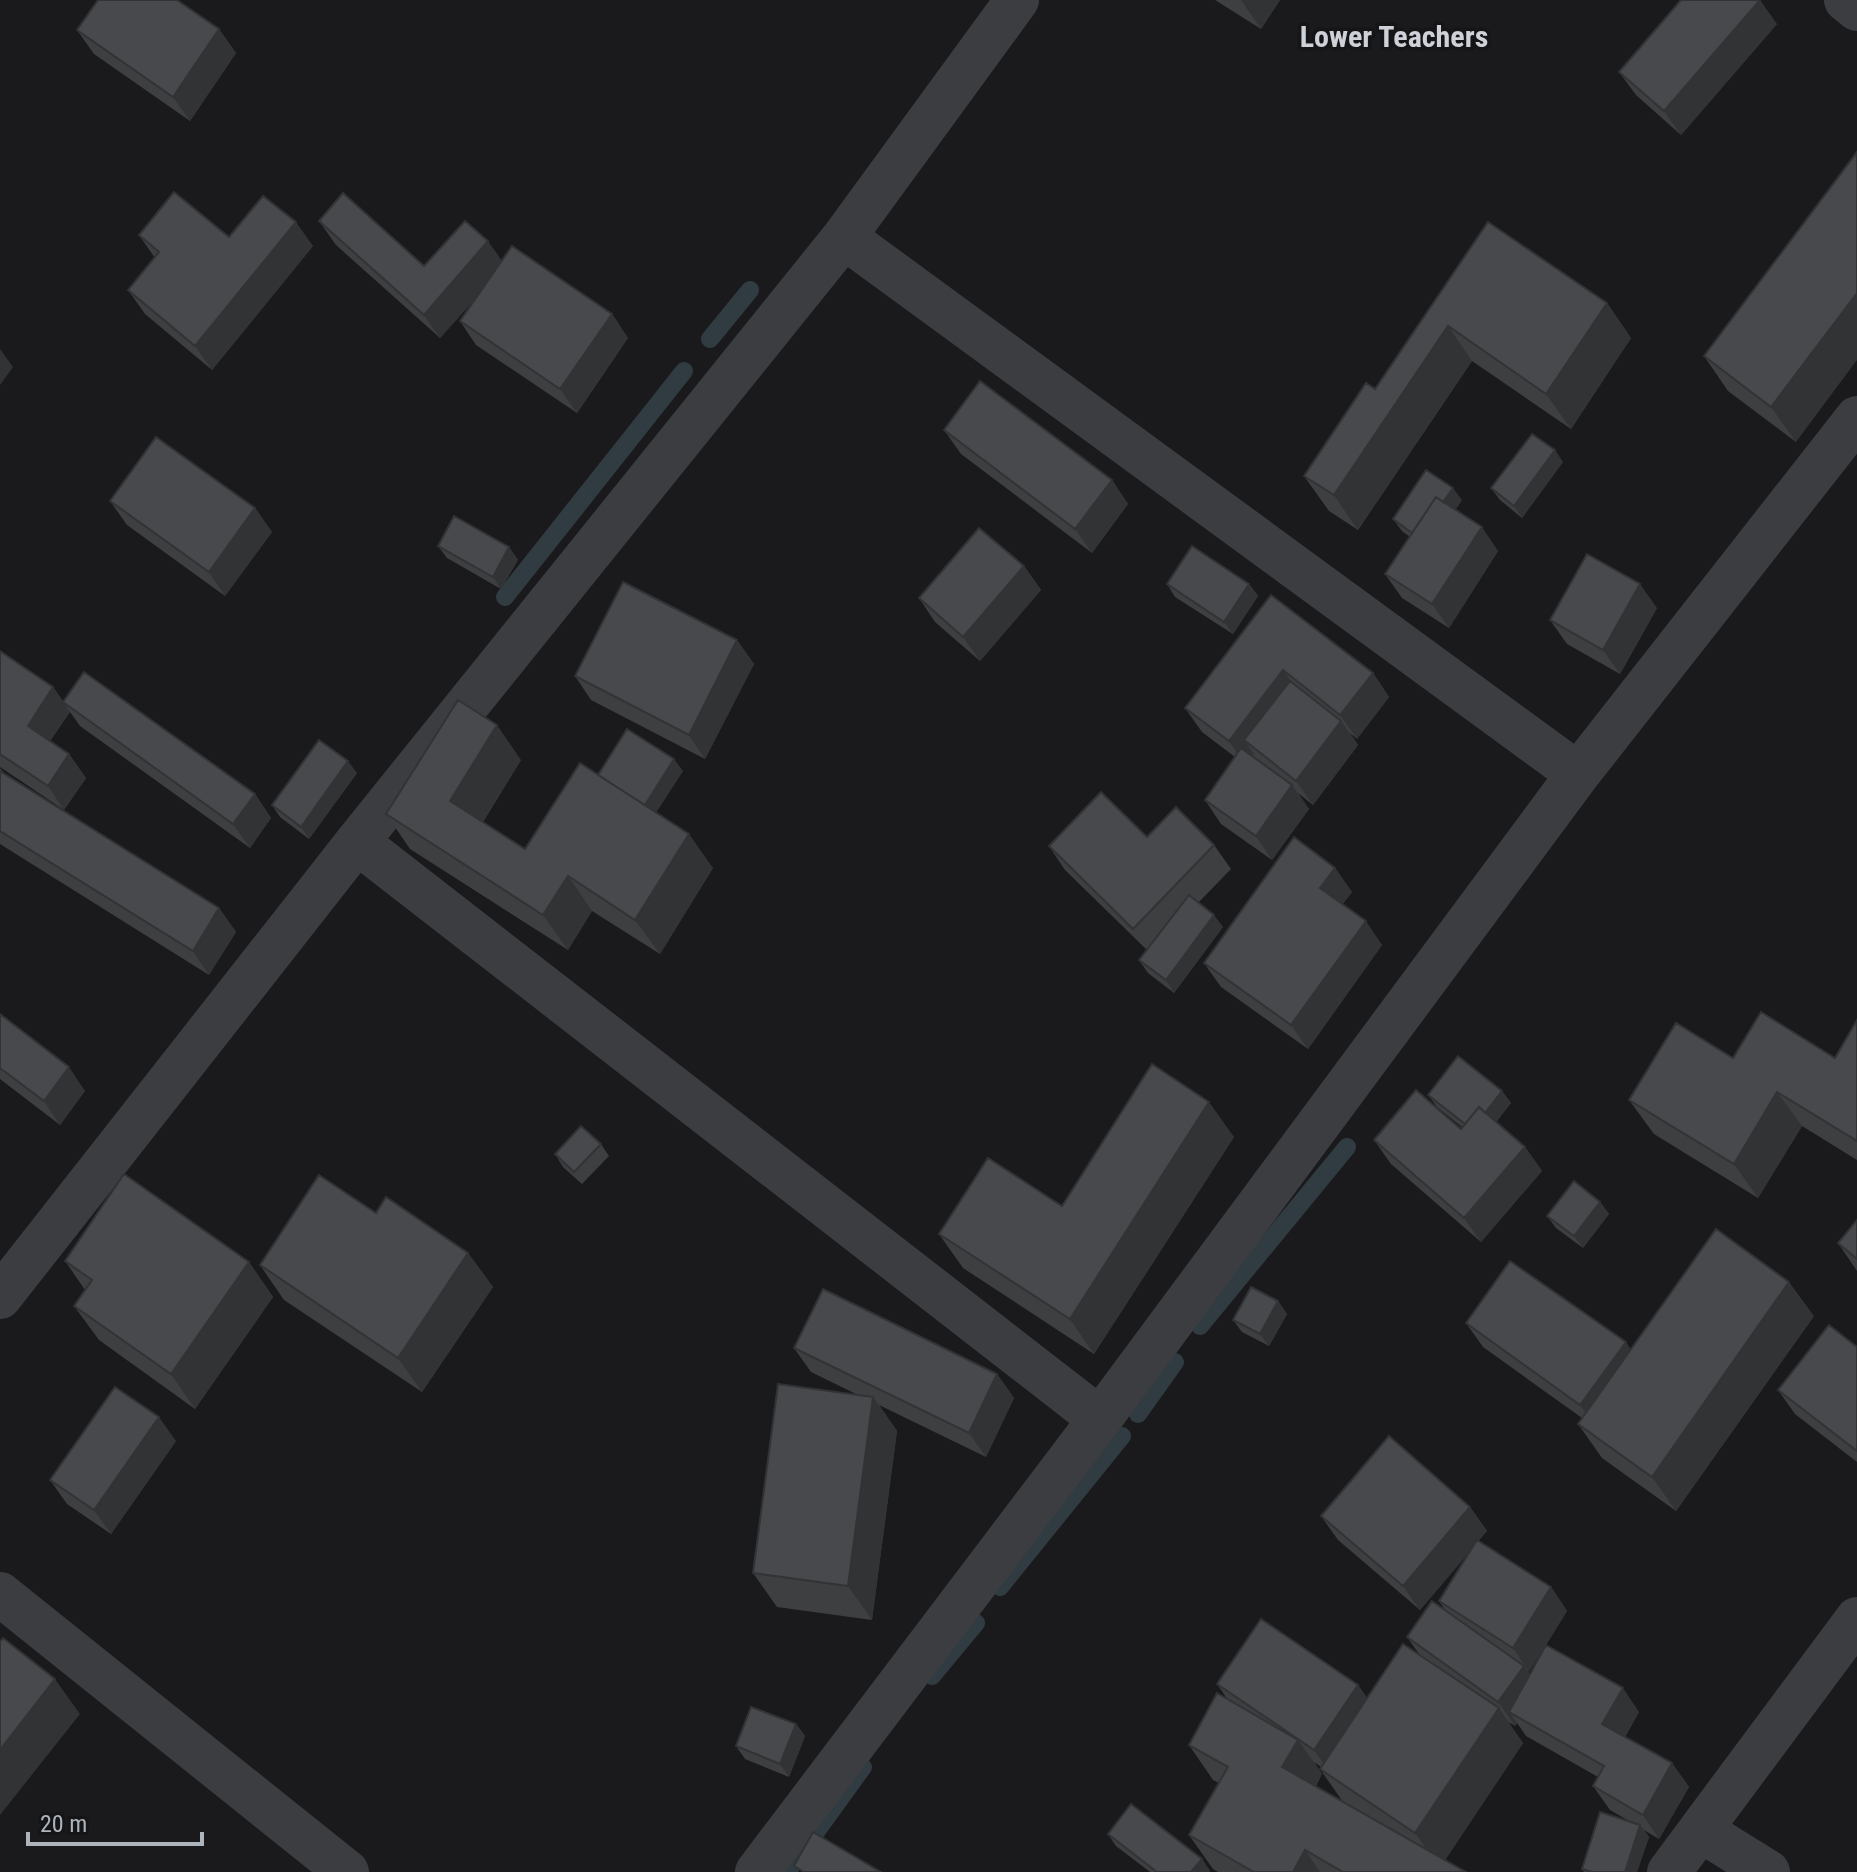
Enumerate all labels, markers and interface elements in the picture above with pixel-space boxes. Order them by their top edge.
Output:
district label: Lower Teachers [1300,19,1488,54]
scale bar [28,1796,202,1846]
text: 20 m [40,1810,87,1838]

